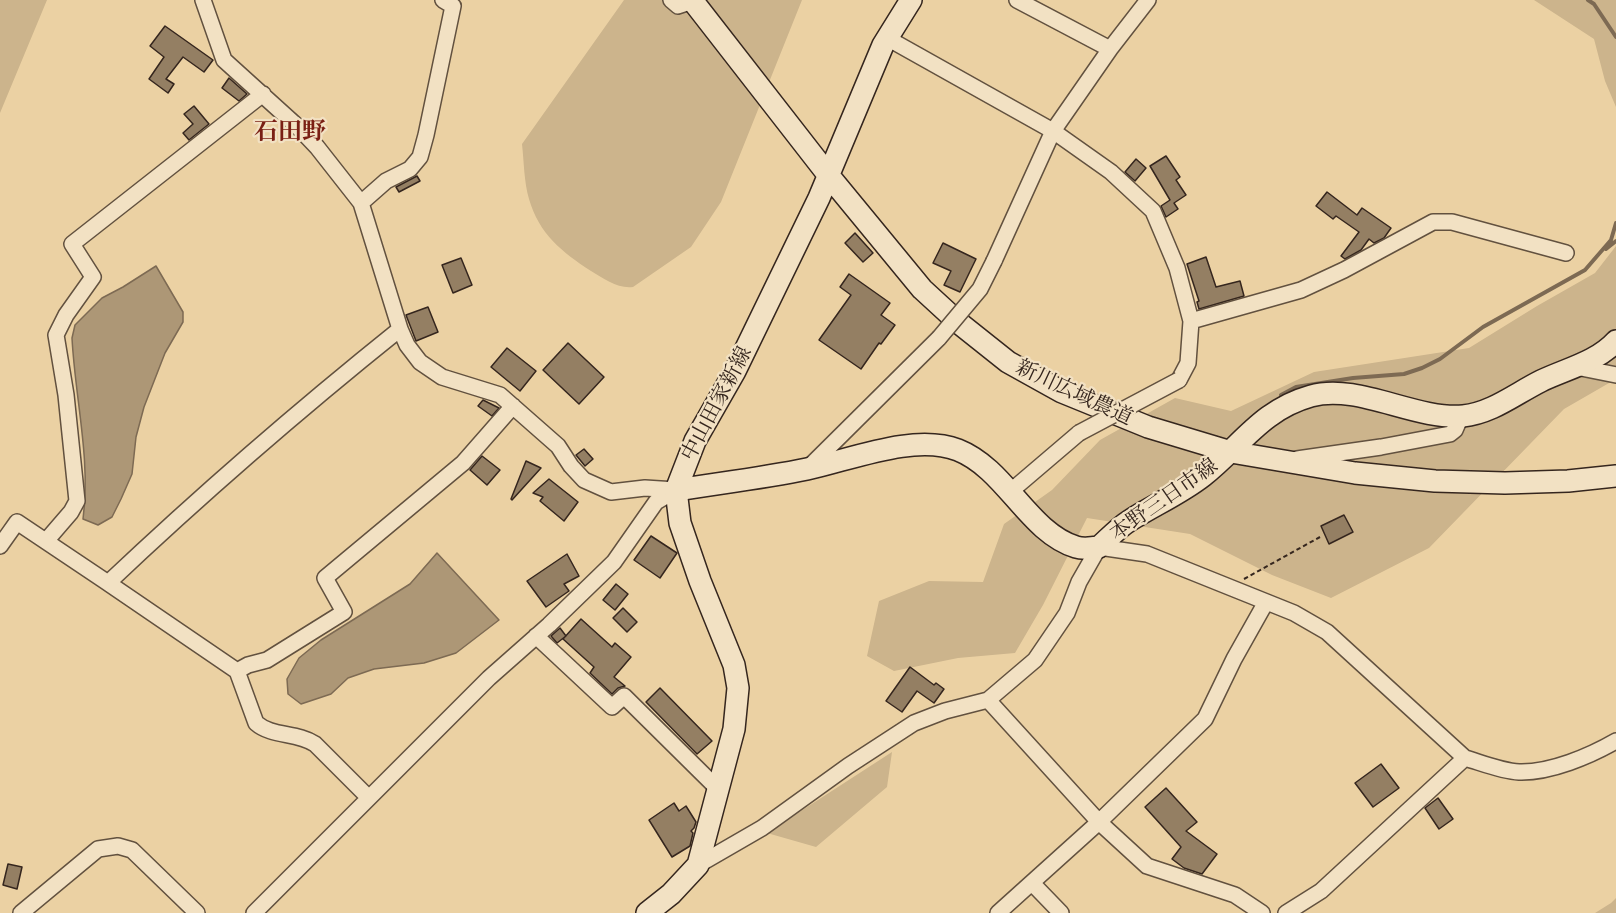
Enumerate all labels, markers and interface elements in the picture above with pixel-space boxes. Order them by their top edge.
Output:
district label: 石田野 [254,118,326,146]
street label: 中山田家新線 [676,342,758,466]
street label: 新川広域農道 [1012,355,1136,431]
street label: 本野三日市線 [1105,454,1223,546]

